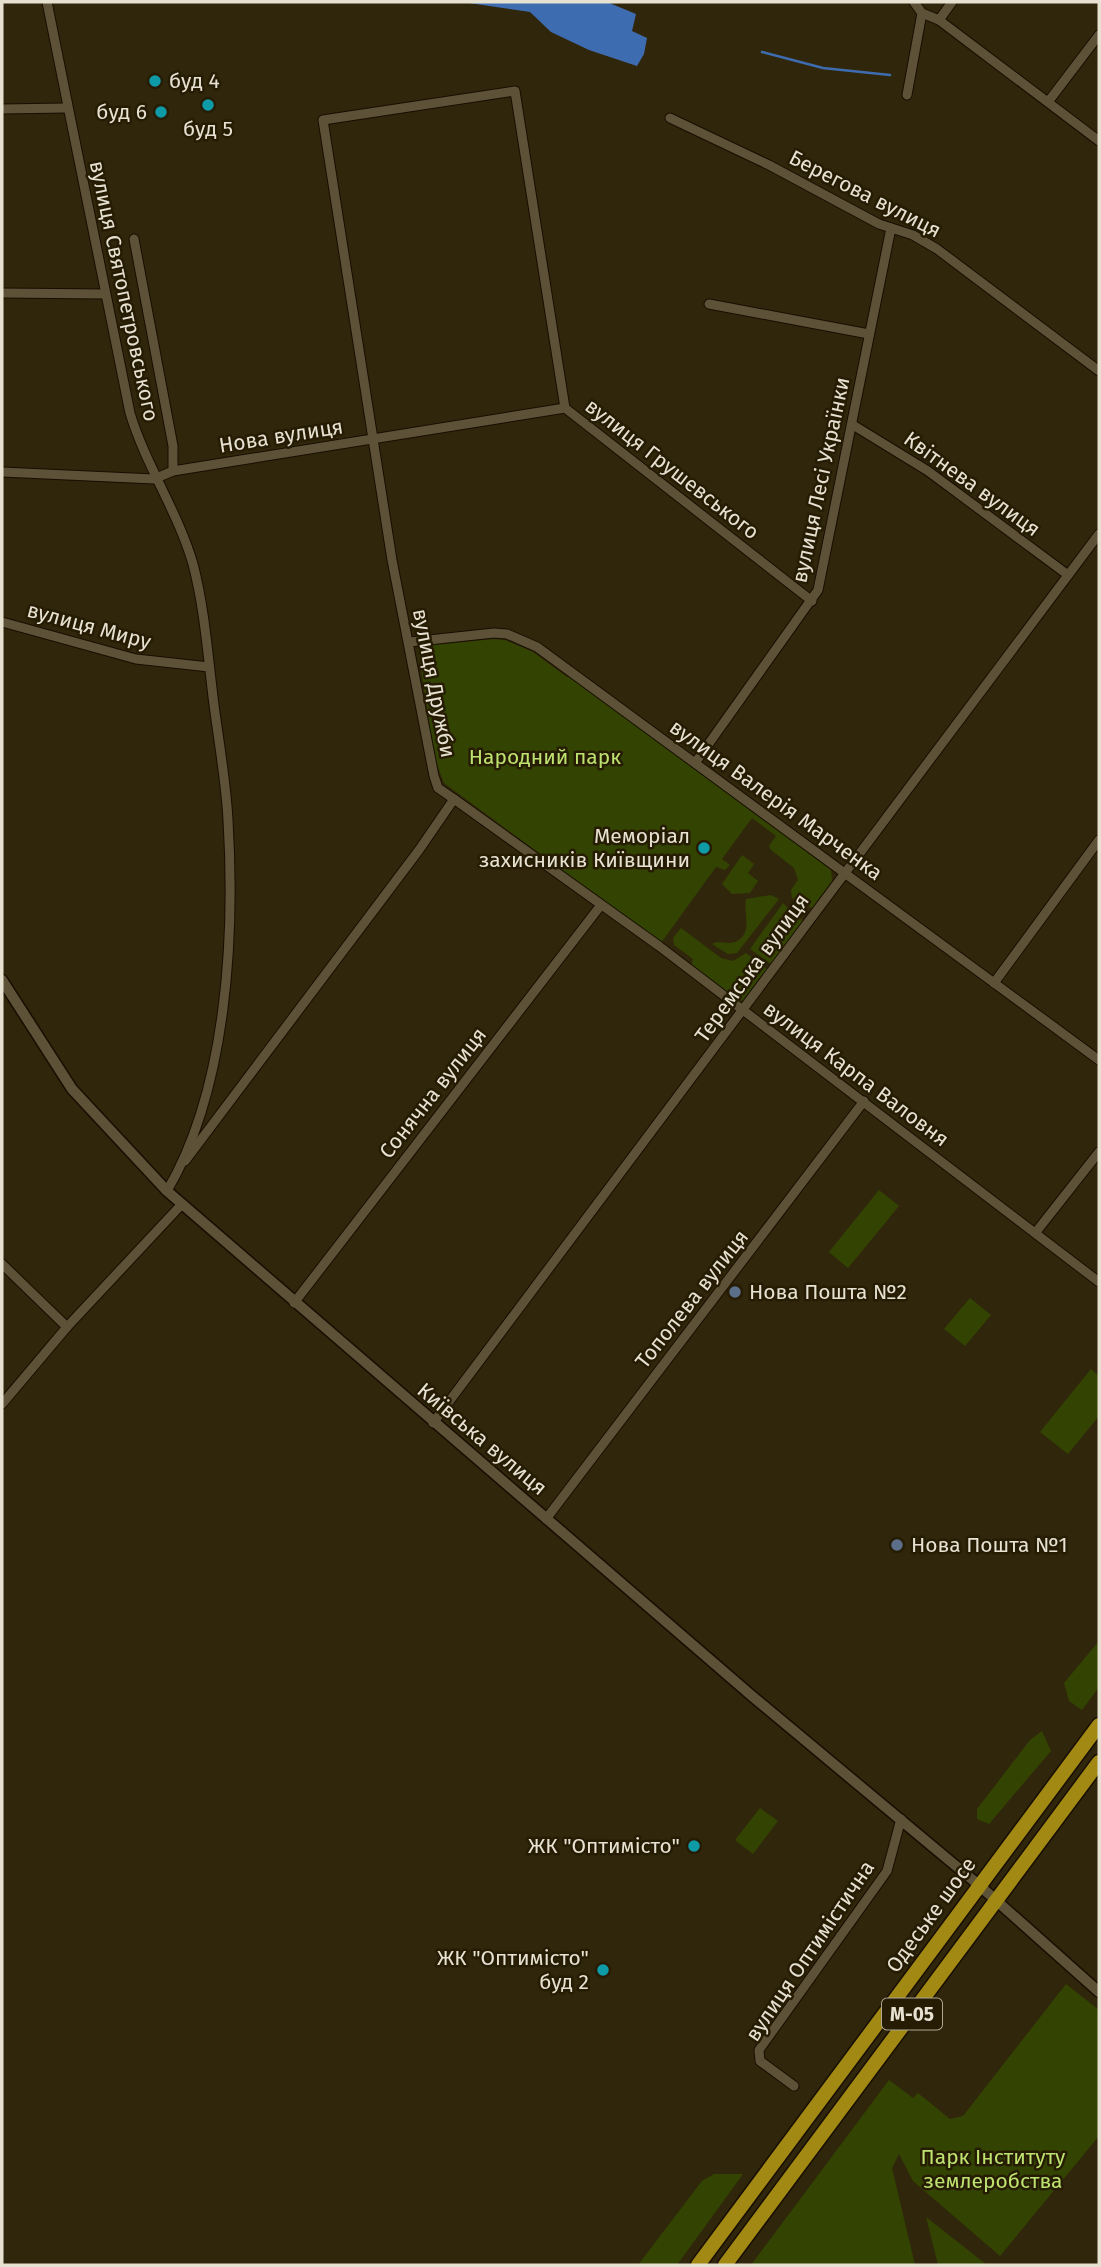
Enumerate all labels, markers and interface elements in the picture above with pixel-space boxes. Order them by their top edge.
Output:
place label: буд 4 [169,68,220,94]
marker: буд 4 [147,73,163,89]
marker: буд 5 [200,97,216,113]
place label: буд 6 [96,99,147,125]
marker: буд 6 [153,104,169,120]
place label: буд 5 [183,116,233,142]
street label: Берегова вулиця [785,144,945,244]
street label: вулиця Святопетровського [84,158,164,424]
street label: вулиця Лесі Українки [786,375,856,585]
street label: вулиця Грушевського [580,393,764,545]
street label: Нова вулиця [217,413,345,459]
street label: Квітнева вулиця [899,426,1045,542]
street label: вулиця Миру [24,597,155,655]
street label: вулиця Дружби [407,606,461,760]
street label: вулиця Валерія Марченка [664,714,888,886]
park label: Народний парк [469,744,621,770]
place label: Меморіал захисників Київщини [479,823,690,873]
marker: Меморіал захисників Київщини [696,840,712,856]
street label: Теремська вулиця [689,888,815,1048]
street label: вулиця Карпа Валовня [758,996,954,1152]
street label: Сонячна вулиця [374,1022,492,1164]
street label: Тополева вулиця [630,1224,754,1374]
place label: Нова Пошта №2 [749,1279,907,1305]
marker: Нова Пошта №2 [727,1284,743,1300]
street label: Київська вулиця [412,1377,552,1501]
place label: Нова Пошта №1 [911,1532,1068,1558]
marker: Нова Пошта №1 [889,1537,905,1553]
place label: ЖК "Оптимісто" [528,1833,680,1859]
marker: ЖК "Оптимісто" [686,1838,702,1854]
street label: Одеське шосе [880,1852,982,1978]
street label: вулиця Оптимістична [740,1856,880,2046]
place label: ЖК "Оптимісто" буд 2 [437,1945,589,1995]
marker: ЖК "Оптимісто" буд 2 [595,1962,611,1978]
road number: М-05 [882,1998,942,2030]
park label: Парк Інституту землеробства [921,2144,1066,2194]

